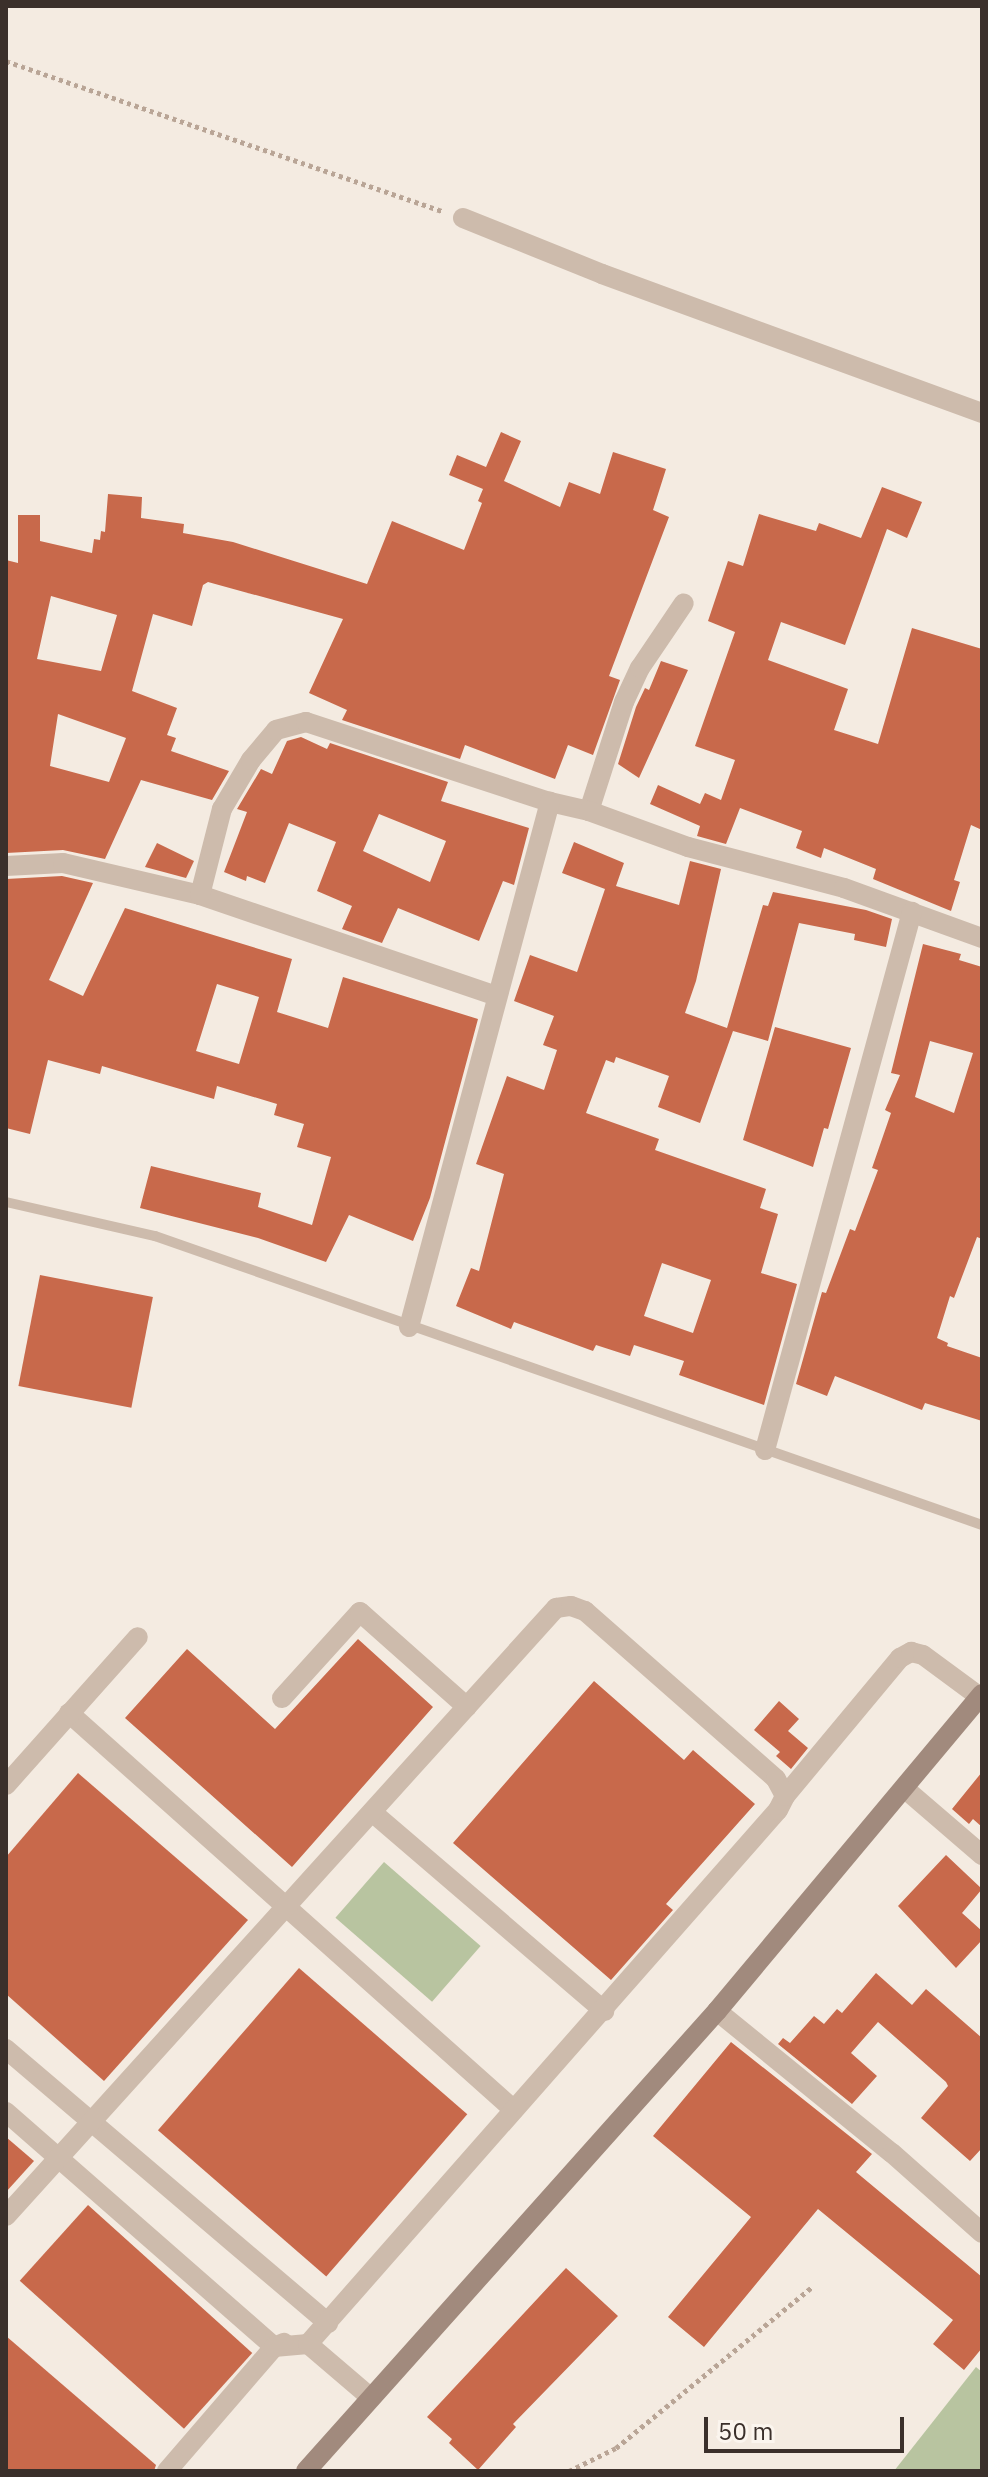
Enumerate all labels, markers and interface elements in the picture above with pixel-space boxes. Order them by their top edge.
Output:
scale bar [708,2401,908,2451]
text: 50 m [718,2415,773,2447]

